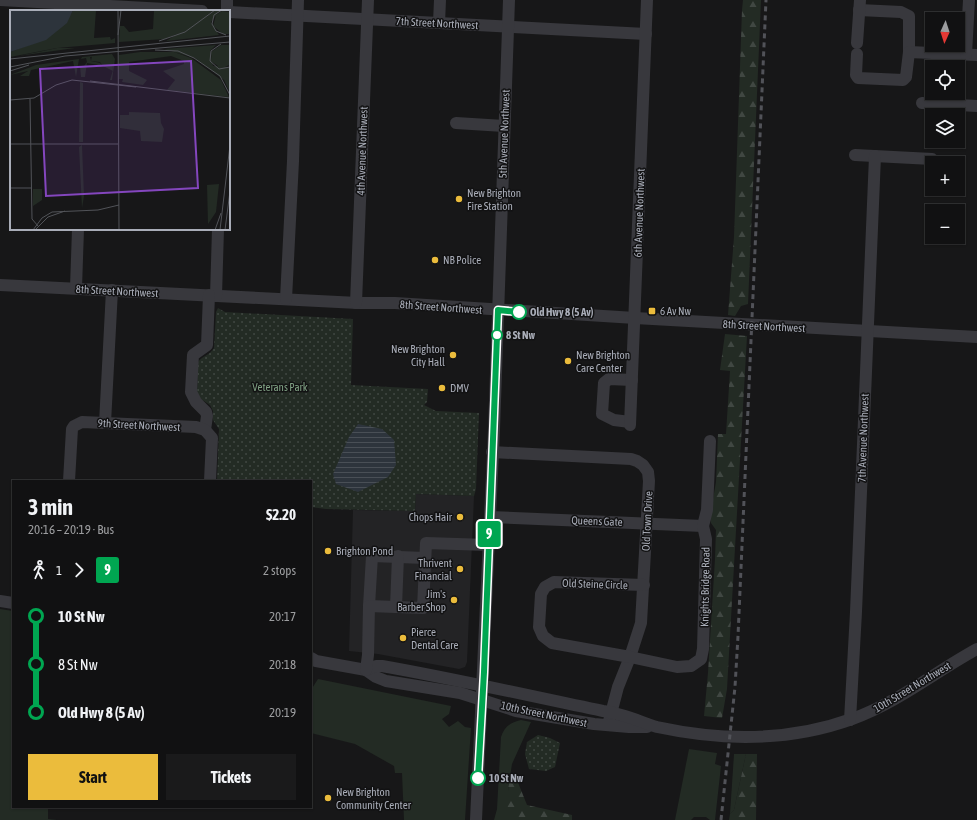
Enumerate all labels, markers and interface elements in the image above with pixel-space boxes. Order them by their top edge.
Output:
inset map [10,10,230,230]
north arrow [925,12,965,52]
map controls [925,12,965,244]
street label: 7th Street Northwest [395,15,479,31]
button: locate [925,60,965,100]
street label: 5th Avenue Northwest [496,89,512,179]
street label: 4th Avenue Northwest [354,106,370,196]
button: layers [925,108,965,148]
button: + [925,156,965,196]
street label: 6th Avenue Northwest [631,168,647,258]
place label: New Brighton Fire Station [467,187,521,212]
marker: New Brighton Fire Station [454,194,464,204]
button: − [925,204,965,244]
place label: NB Police [443,254,481,266]
marker: NB Police [430,255,440,265]
street label: 8th Street Northwest [75,283,159,299]
street label: 8th Street Northwest [399,298,483,316]
marker: Old Hwy 8 (5 Av) [511,304,527,320]
place label: 6 Av Nw [660,305,692,317]
place label: Old Hwy 8 (5 Av) [530,306,594,318]
marker: 6 Av Nw [647,306,657,316]
street label: 8th Street Northwest [722,318,806,334]
marker: 8 St Nw [491,329,503,341]
place label: 8 St Nw [506,329,535,341]
place label: New Brighton City Hall [391,343,445,368]
place label: New Brighton Care Center [576,349,630,374]
marker: New Brighton City Hall [448,350,458,360]
marker: New Brighton Care Center [563,356,573,366]
park label: Veterans Park [252,381,308,393]
place label: DMV [450,382,470,394]
marker: DMV [437,383,447,393]
street label: 7th Avenue Northwest [855,393,871,483]
street label: 9th Street Northwest [97,417,181,433]
street label: Old Town Drive [639,491,655,551]
text: 3 min [28,494,73,520]
text: $2.20 [266,506,296,523]
place label: Chops Hair [409,511,453,523]
marker: Chops Hair [455,512,465,522]
street label: Queens Gate [571,514,623,528]
line badge: 9 [476,521,502,547]
text: 20:16 – 20:19 · Bus [28,522,114,537]
text: 9 [486,526,492,542]
place label: Brighton Pond [336,545,393,557]
marker: Brighton Pond [323,546,333,556]
street label: Knights Bridge Road [698,547,712,627]
place label: Thrivent Financial [415,557,452,582]
icon: walk [28,559,50,581]
icon: forward [68,559,90,581]
text: 9 [104,562,111,578]
text: 1 [56,563,62,578]
text: 2 stops [263,563,296,578]
marker: Thrivent Financial [455,564,465,574]
street label: Old Steine Circle [562,577,628,591]
place label: Jim's Barber Shop [397,588,446,613]
marker: Jim's Barber Shop [449,595,459,605]
text: 10 St Nw [58,608,105,625]
text: 20:17 [269,609,296,624]
place label: Pierce Dental Care [411,626,459,651]
marker: Pierce Dental Care [398,633,408,643]
text: 8 St Nw [58,656,98,673]
text: 20:18 [269,657,296,672]
street label: 10th Street Northwest [871,659,953,715]
street label: 10th Street Northwest [500,699,588,729]
text: Old Hwy 8 (5 Av) [58,704,145,721]
text: 20:19 [269,705,296,720]
button: Start [28,754,158,800]
button: Tickets [166,754,296,800]
marker: 10 St Nw [470,770,486,786]
place label: 10 St Nw [489,772,524,784]
place label: New Brighton Community Center [336,786,412,811]
marker: New Brighton Community Center [323,793,333,803]

